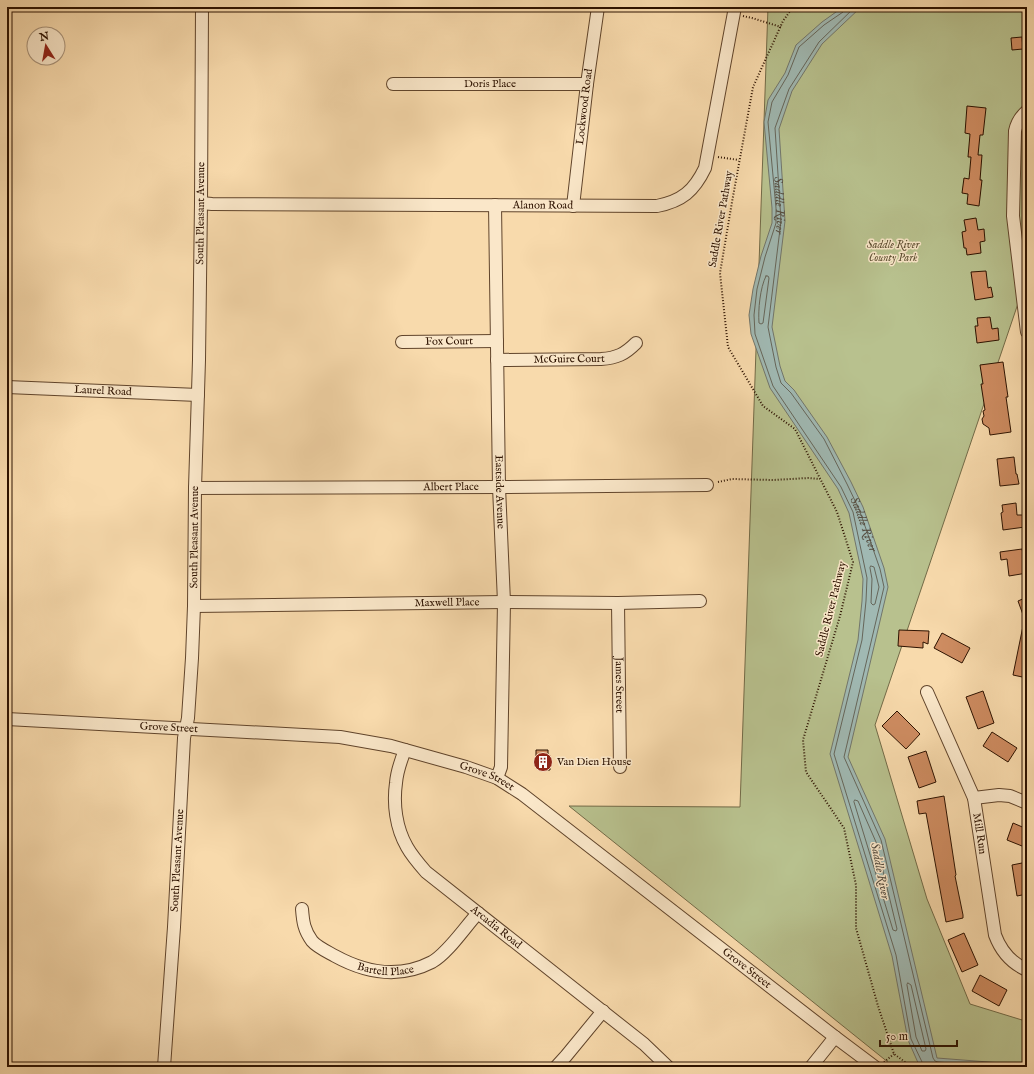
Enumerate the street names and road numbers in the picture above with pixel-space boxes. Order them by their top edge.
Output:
street label: Lockwood Road [573,68,596,146]
street label: Doris Place [464,77,516,91]
street label: South Pleasant Avenue [193,162,208,265]
street label: Saddle River Pathway [706,169,736,268]
street label: Alanon Road [512,198,573,213]
street label: Fox Court [425,334,473,349]
street label: McGuire Court [533,352,606,367]
street label: Laurel Road [74,383,132,399]
street label: Eastside Avenue [492,455,508,529]
street label: Albert Place [422,480,479,494]
street label: South Pleasant Avenue [187,486,202,589]
street label: Saddle River Pathway [812,559,850,658]
street label: Maxwell Place [414,595,480,610]
street label: James Street [612,655,626,713]
street label: Grove Street [139,719,198,736]
street label: Grove Street [458,759,517,794]
street label: South Pleasant Avenue [168,809,187,912]
street label: Mill Run [969,812,990,855]
street label: Arcadia Road [467,902,525,952]
street label: Grove Street [719,945,774,992]
street label: Bartell Place [355,960,415,979]

